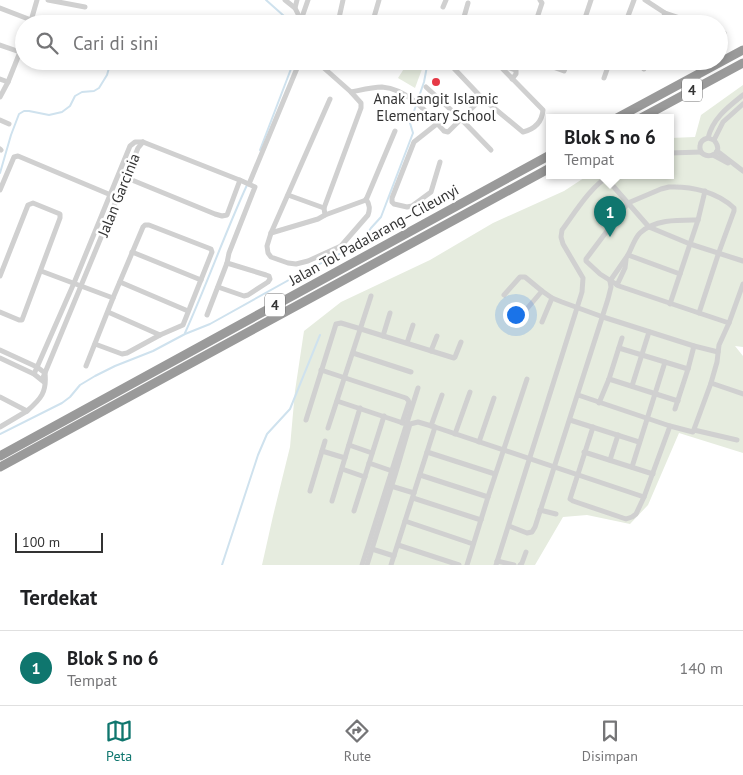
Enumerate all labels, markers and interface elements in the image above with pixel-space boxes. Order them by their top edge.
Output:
search box [15,15,728,70]
icon: search [33,29,61,57]
text: Cari di sini [73,31,159,55]
marker: Anak Langit Islamic Elementary School [430,76,442,88]
road number: 4 [682,78,702,102]
place label: Anak Langit Islamic Elementary School [374,89,499,125]
popup [546,114,674,179]
text: Blok S no 6 [564,125,656,149]
text: Tempat [564,149,614,169]
street label: Jalan Garcinia [93,150,144,240]
street label: Jalan Tol Padalarang–Cileunyi [285,180,462,290]
pin: 1 [594,196,626,237]
road number: 4 [265,294,285,316]
your location [503,302,529,328]
scale bar [15,530,102,553]
text: 100 m [22,533,60,551]
text: Terdekat [20,584,97,611]
text: Blok S no 6 [67,646,159,670]
text: 1 [31,658,41,678]
text: 140 m [680,658,723,678]
text: Tempat [67,670,117,690]
tab: Peta [105,717,133,765]
tab: Rute [343,717,371,765]
tab: Disimpan [582,717,638,765]

